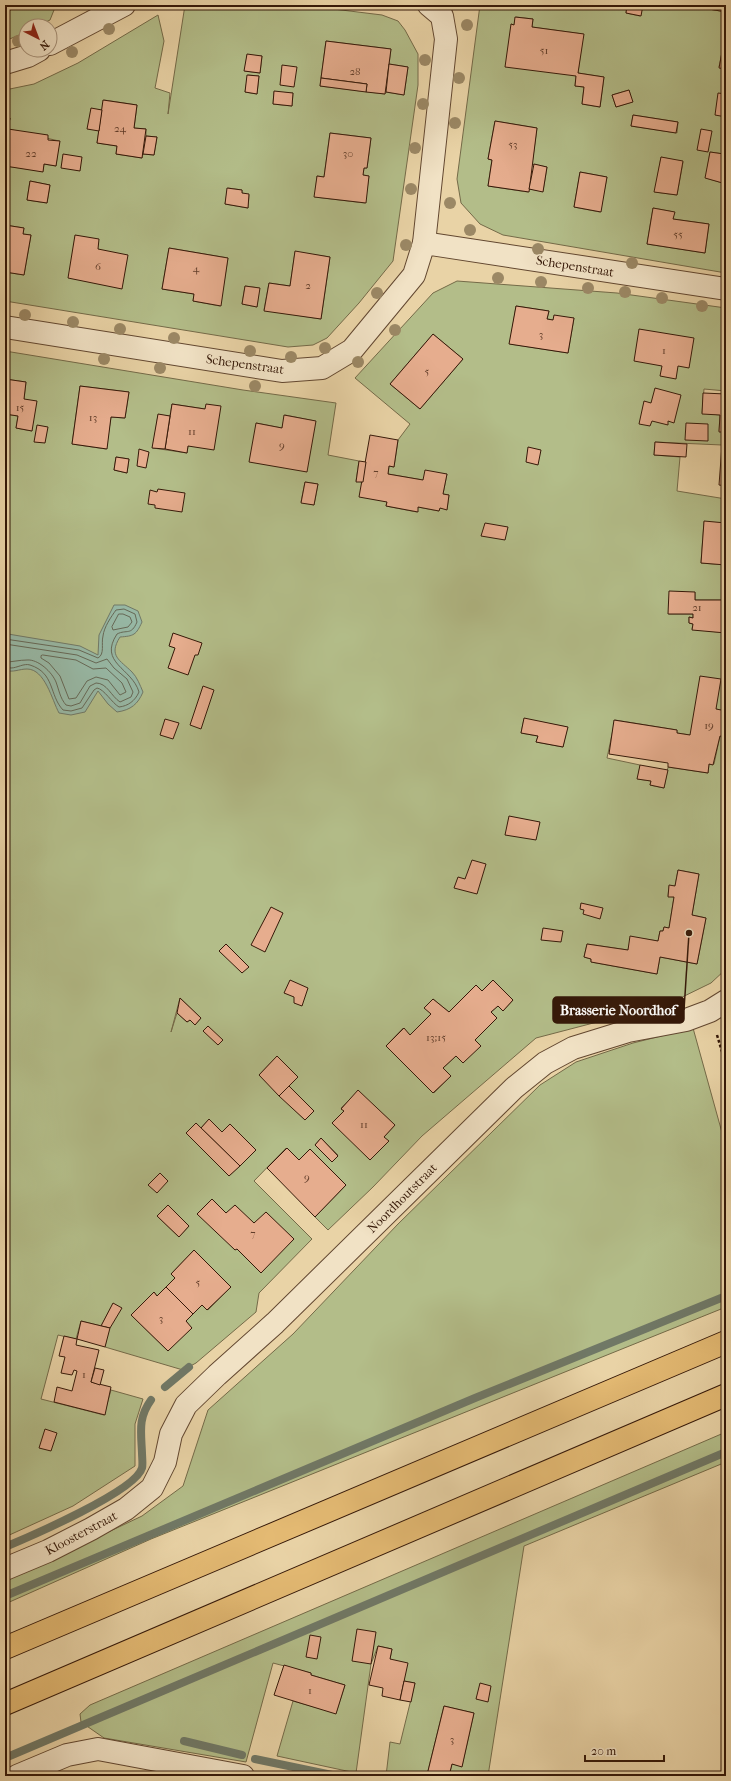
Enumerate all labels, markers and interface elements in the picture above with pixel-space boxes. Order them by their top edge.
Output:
north arrow [18,18,58,58]
text: N [36,37,52,53]
house number: 51 [540,44,548,57]
house number: 28 [349,65,361,78]
house number: 24 [114,122,127,135]
house number: 53 [508,138,518,151]
house number: 22 [25,147,37,160]
house number: 30 [343,147,353,160]
house number: 55 [673,228,683,241]
street label: Schepenstraat [535,252,615,280]
house number: 6 [95,260,101,273]
house number: 4 [193,262,200,275]
house number: 2 [305,279,311,292]
house number: 3 [539,328,543,341]
house number: 1 [662,344,666,357]
street label: Schepenstraat [205,351,285,377]
house number: 5 [425,365,430,378]
house number: 15 [16,401,25,414]
house number: 13 [89,411,97,424]
house number: 11 [188,425,196,438]
house number: 9 [279,439,285,452]
house number: 7 [373,466,379,479]
house number: 21 [692,601,702,614]
house number: 19 [704,719,714,732]
callout: Brasserie Noordhof [553,997,684,1023]
text: Brasserie Noordhof [560,1002,679,1019]
house number: 13;15 [426,1031,446,1044]
house number: 11 [360,1118,368,1131]
street label: Noordhoutstraat [364,1160,440,1236]
house number: 9 [304,1171,310,1184]
house number: 7 [250,1227,256,1240]
house number: 5 [196,1276,201,1289]
house number: 3 [159,1312,163,1325]
house number: 1 [82,1368,86,1381]
street label: Kloosterstraat [43,1508,120,1558]
house number: 1 [308,1684,312,1697]
house number: 3 [450,1733,454,1746]
scale bar [585,1737,664,1763]
text: 20 m [591,1744,616,1758]

